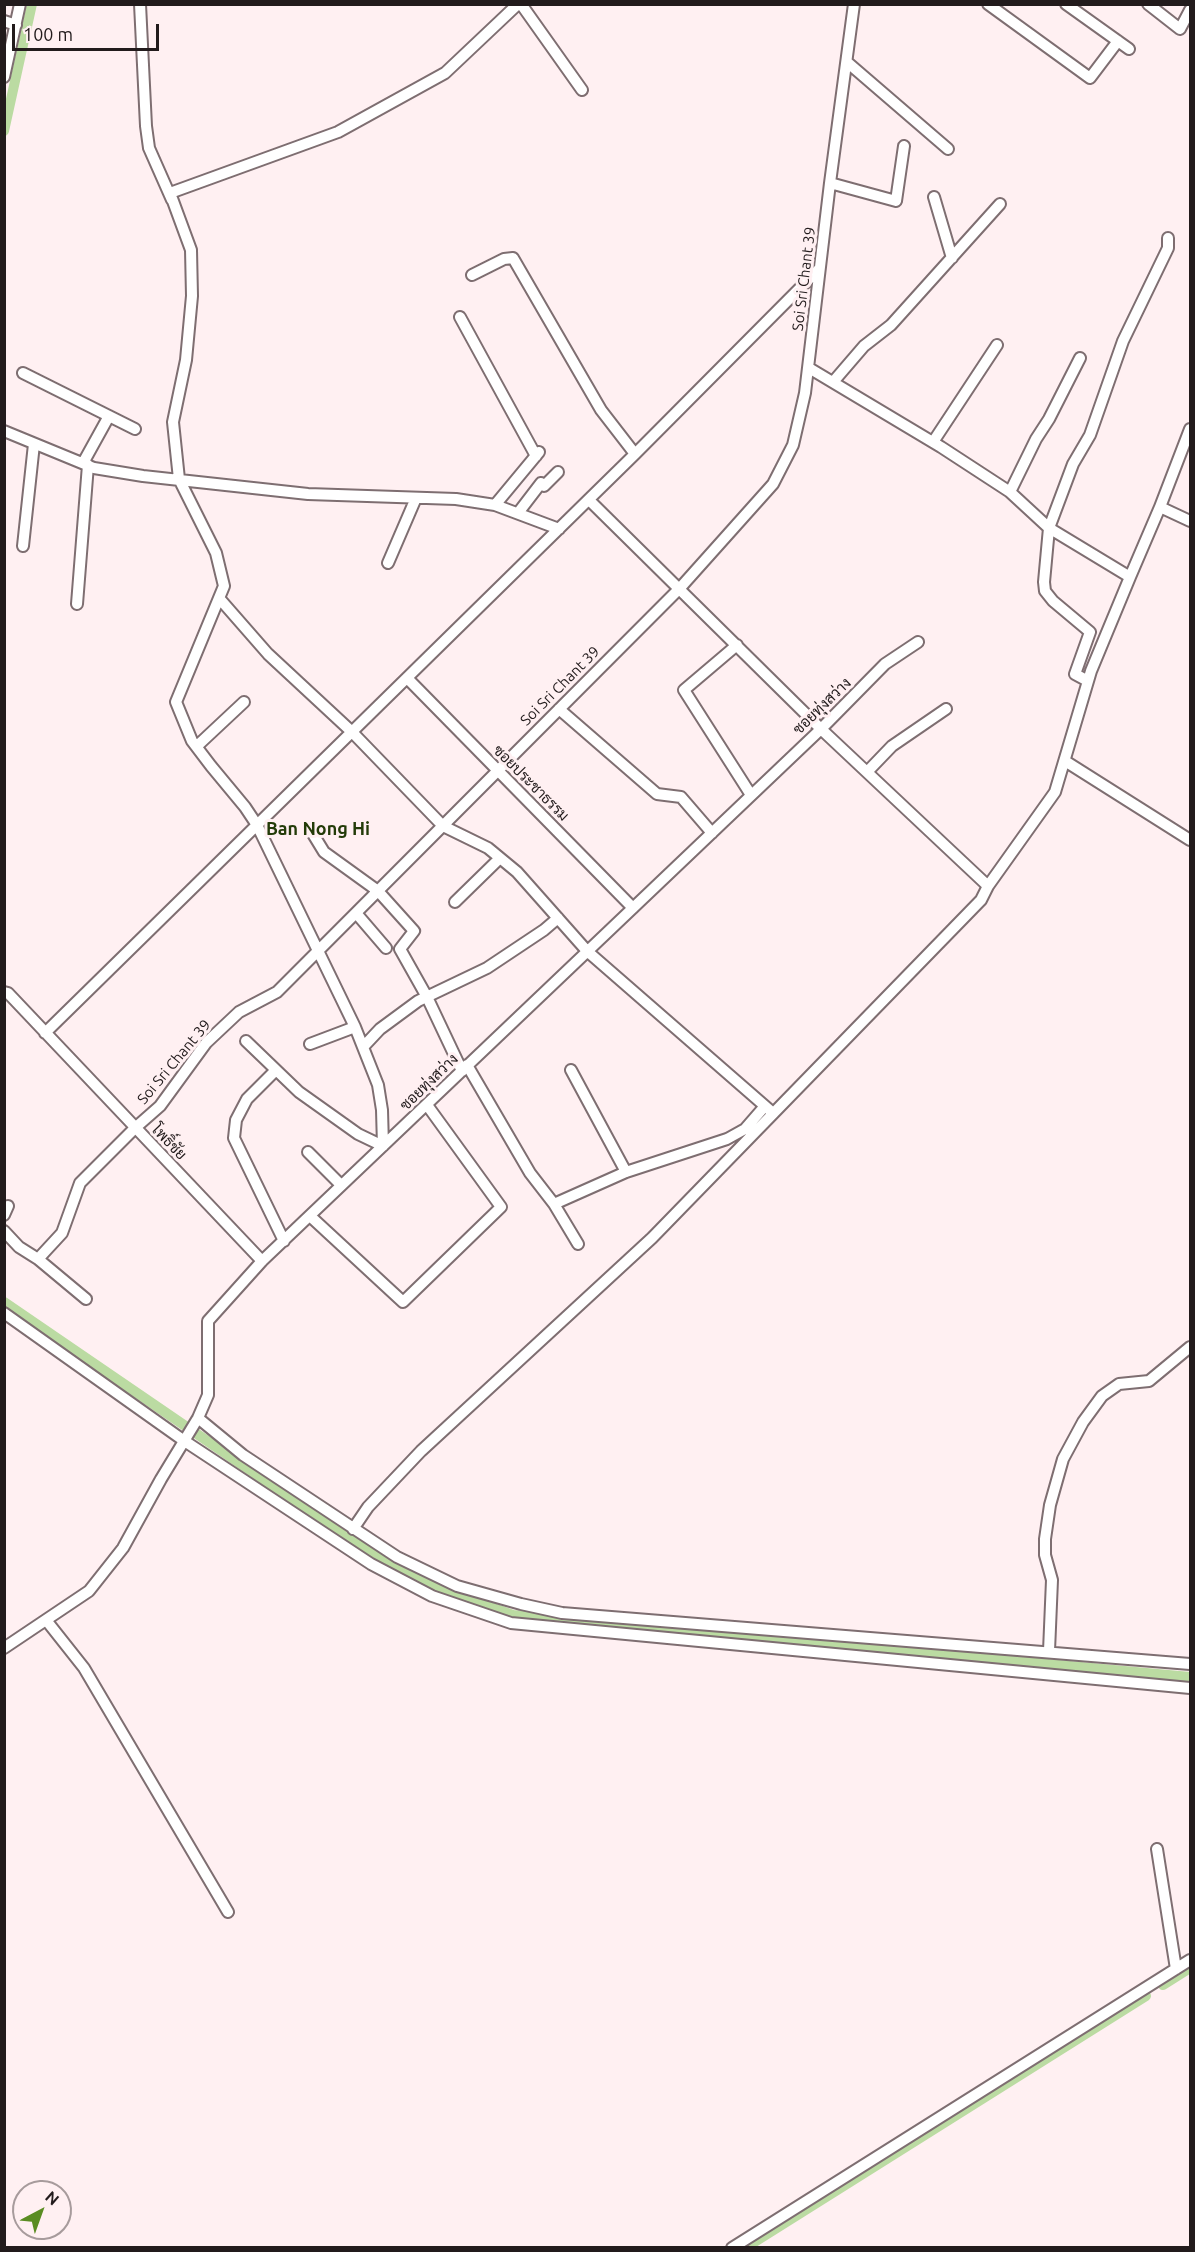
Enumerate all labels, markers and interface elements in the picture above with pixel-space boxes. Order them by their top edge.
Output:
scale bar [15,12,162,50]
text: 100 m [23,24,73,44]
street label: Soi Sri Chant 39 [789,226,819,332]
street label: Soi Sri Chant 39 [517,643,603,729]
street label: ซอยทุ่งสว่าง [789,674,855,738]
street label: ซอยประชาธรรม [489,741,573,825]
district label: Ban Nong Hi [266,818,370,840]
street label: Soi Sri Chant 39 [133,1016,215,1108]
street label: ซอยทุ่งสว่าง [396,1050,462,1114]
street label: โพธิ์ชัย [148,1121,190,1163]
north arrow [12,2180,72,2240]
text: N [42,2187,63,2209]

